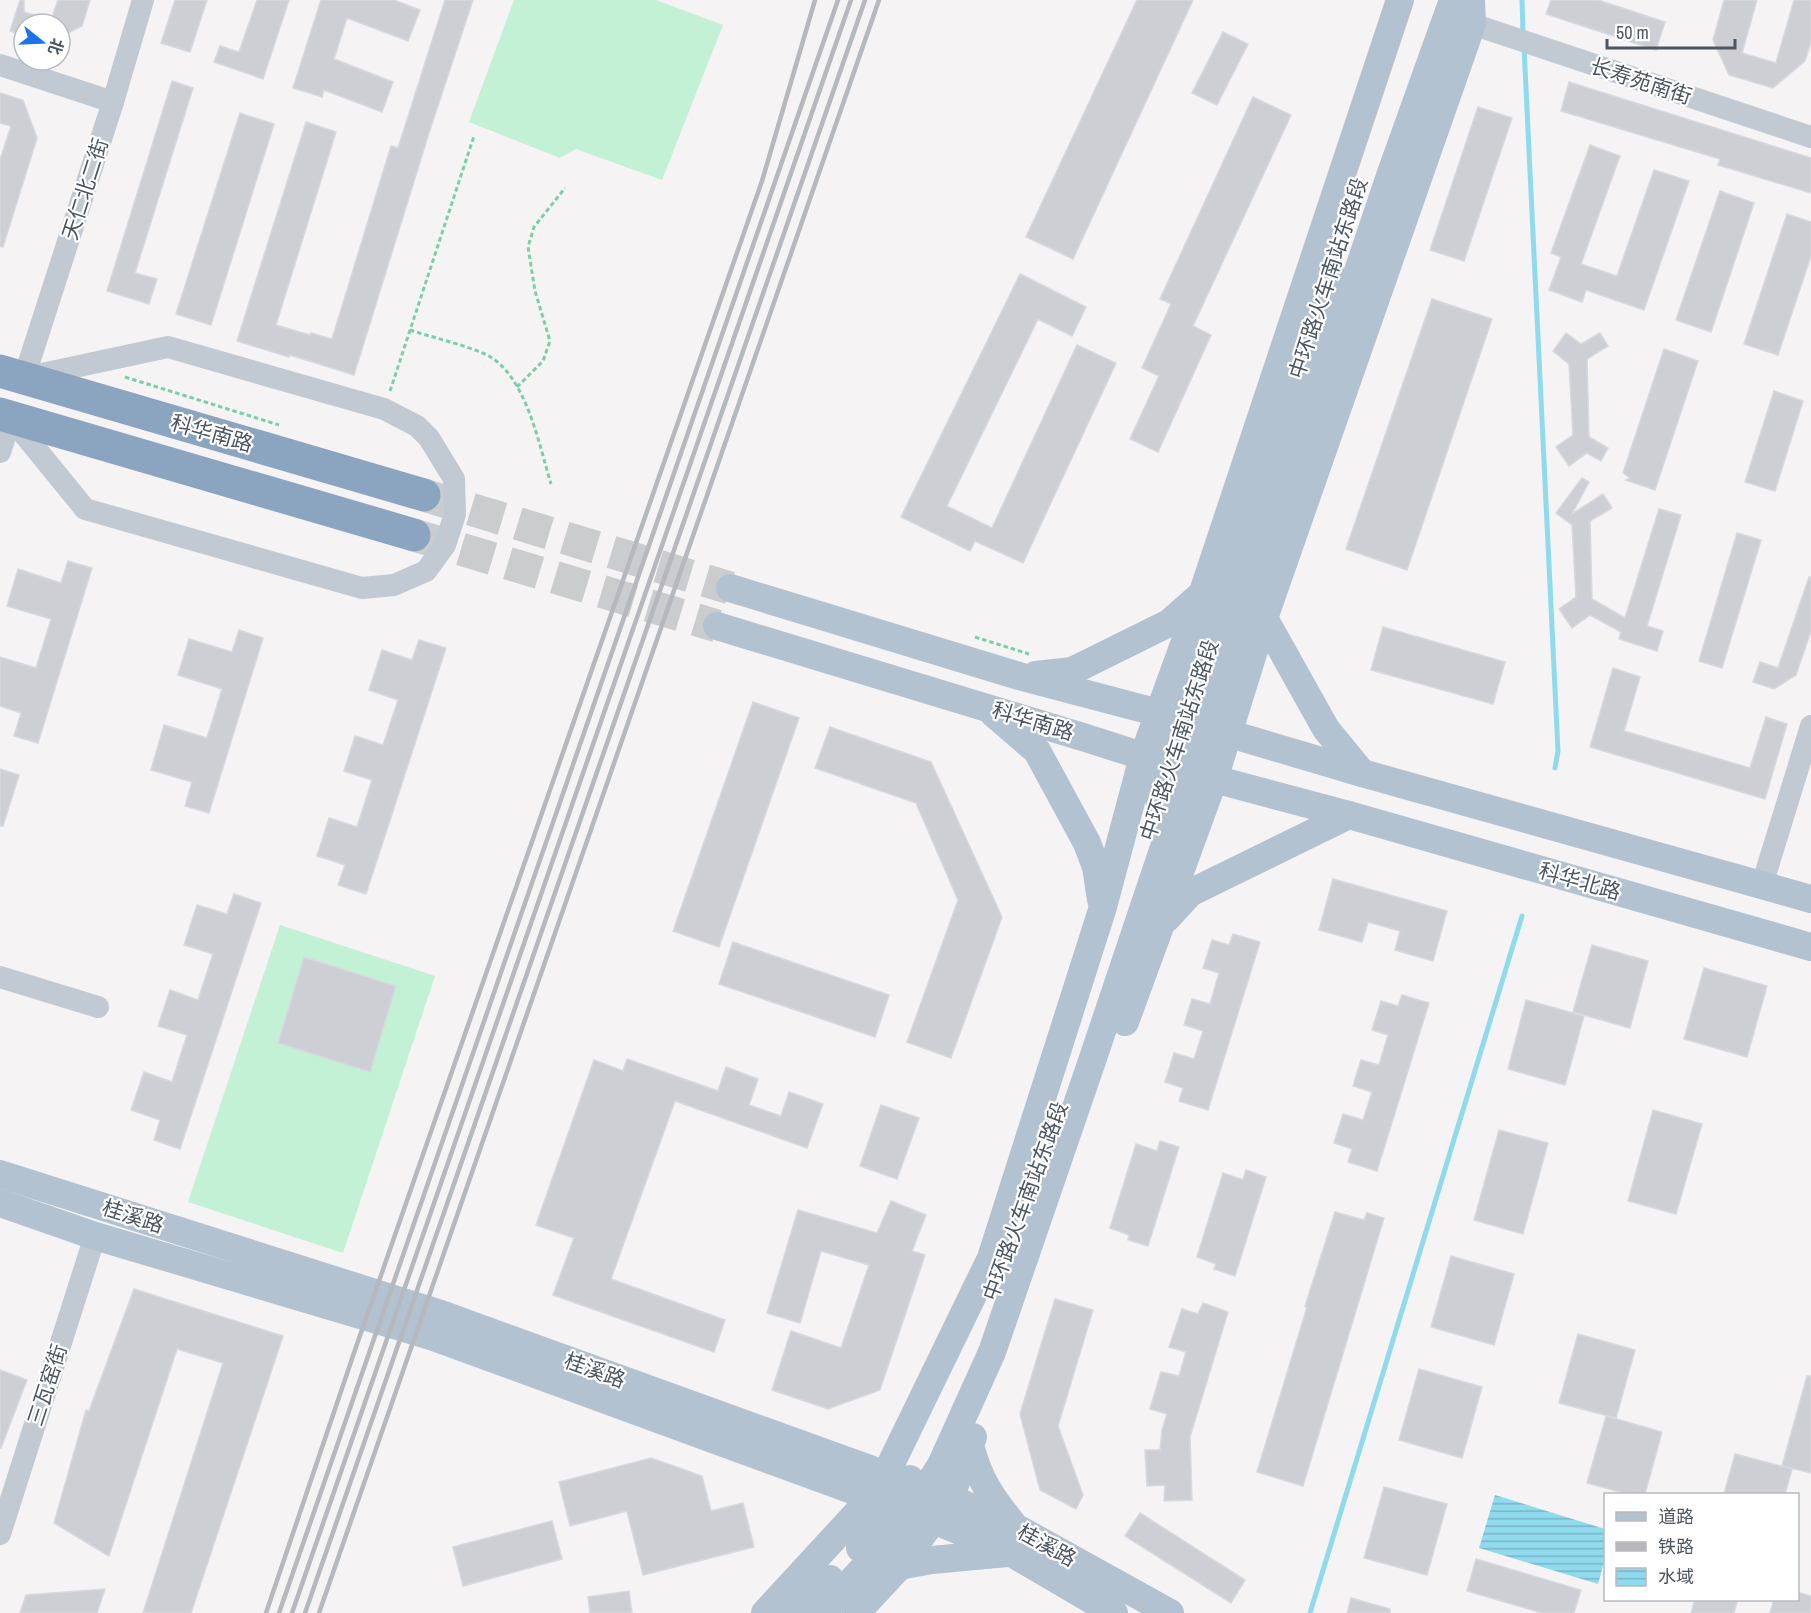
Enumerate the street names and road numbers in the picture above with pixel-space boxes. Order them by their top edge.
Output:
street label: 长寿苑南街 [1587,51,1695,111]
street label: 天仁北二街 [55,135,115,243]
street label: 中环路火车南站东路段 [1282,174,1374,382]
street label: 科华南路 [168,407,256,459]
street label: 中环路火车南站东路段 [1133,636,1225,844]
street label: 科华南路 [989,695,1077,747]
street label: 科华北路 [1536,855,1624,907]
street label: 中环路火车南站东路段 [975,1097,1075,1305]
street label: 桂溪路 [99,1192,167,1240]
street label: 三瓦窑街 [20,1341,74,1429]
street label: 桂溪路 [560,1346,630,1394]
street label: 桂溪路 [1012,1517,1082,1573]

